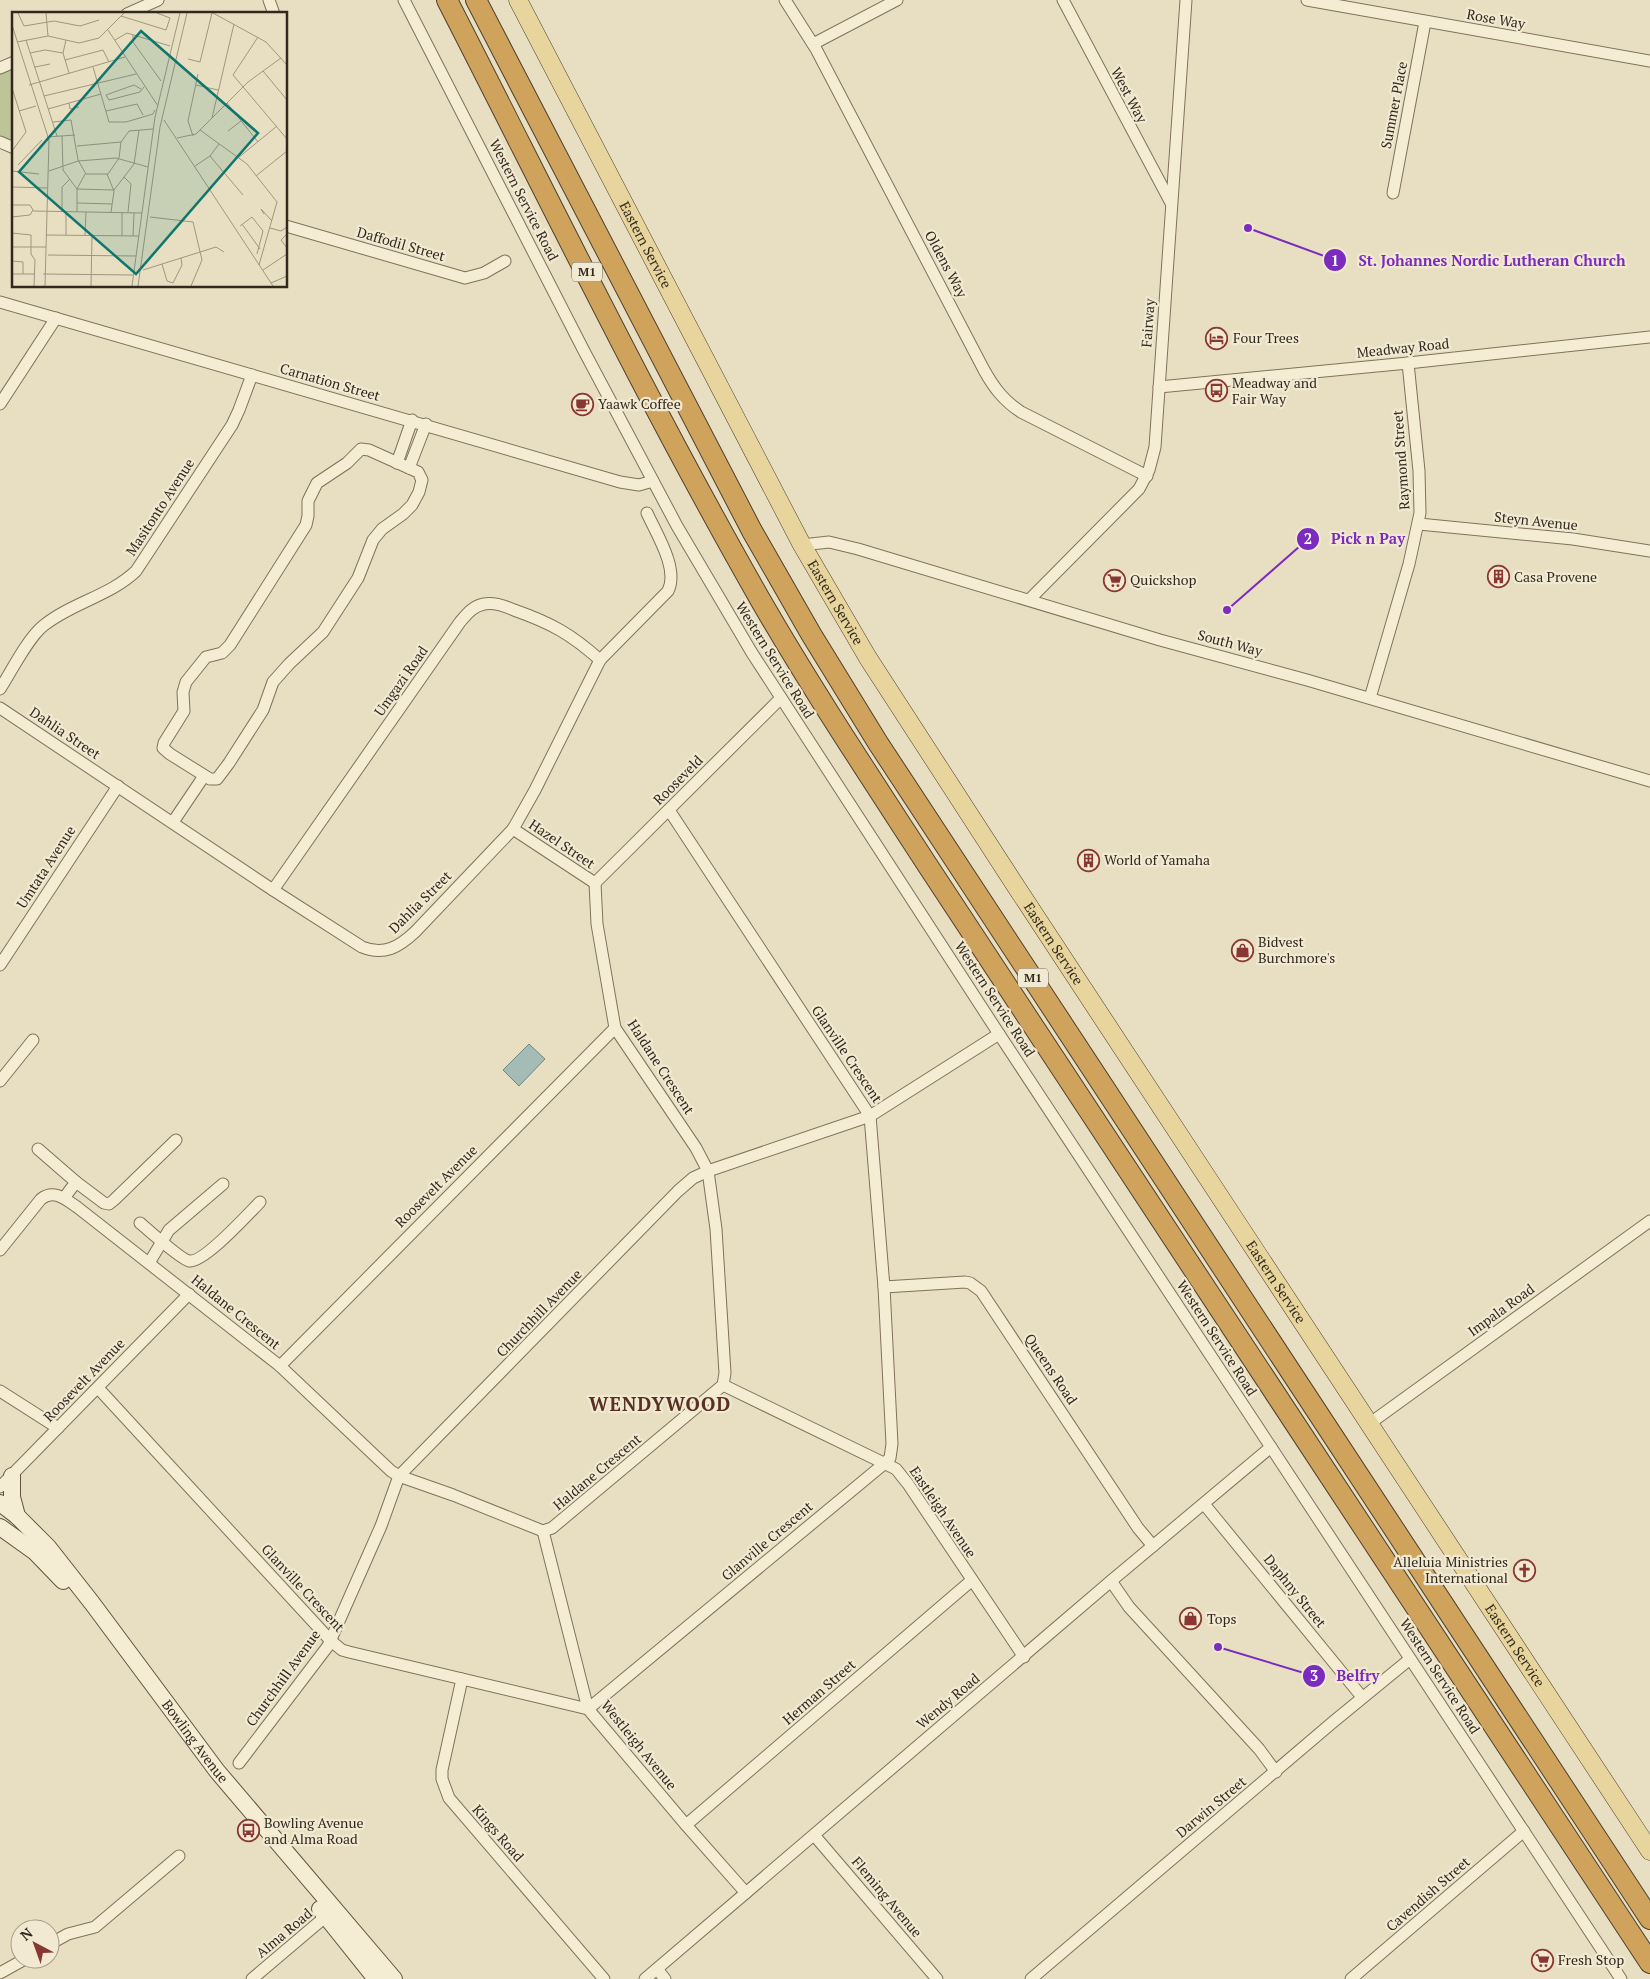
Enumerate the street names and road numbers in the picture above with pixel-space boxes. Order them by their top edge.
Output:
street label: Rose Way [1465,4,1528,33]
street label: Summer Place [1376,60,1411,150]
street label: West Way [1107,64,1152,127]
street label: Western Service Road [486,136,563,264]
street label: Eastern Service [615,198,676,291]
street label: Daffodil Street [355,222,448,265]
street label: Oldens Way [921,227,973,301]
road number: M1 [572,262,602,282]
street label: Fairway [1136,297,1159,348]
street label: Meadway Road [1356,333,1450,362]
street label: Carnation Street [278,358,383,405]
street label: Raymond Street [1387,409,1413,510]
street label: Masitonto Avenue [121,454,198,559]
street label: Steyn Avenue [1493,507,1579,534]
street label: Eastern Service [804,556,868,648]
street label: Western Service Road [732,598,819,722]
street label: South Way [1196,625,1266,661]
street label: Umgazi Road [369,642,432,720]
street label: Dahlia Street [26,702,105,764]
street label: Rooseveld [649,751,707,809]
street label: Hazel Street [525,814,600,873]
street label: Umtata Avenue [12,822,79,912]
street label: Dahlia Street [384,866,456,937]
street label: Eastern Service [1020,898,1088,988]
street label: Western Service Road [951,937,1040,1060]
road number: M1 [1018,968,1048,988]
street label: Glanville Crescent [808,1001,888,1107]
street label: Haldane Crescent [624,1016,700,1118]
street label: Roosevelt Avenue [390,1140,481,1231]
street label: Eastern Service [1242,1237,1311,1327]
street label: Churchhill Avenue [492,1265,585,1361]
street label: Haldane Crescent [188,1270,285,1354]
street label: Western Service Road [1173,1276,1262,1399]
street label: Impala Road [1464,1279,1538,1340]
street label: Queens Road [1021,1330,1082,1408]
street label: Roosevelt Avenue [39,1334,128,1426]
street label: Haldane Crescent [549,1429,645,1514]
street label: Eastleigh Avenue [906,1462,981,1561]
street label: Glanville Crescent [717,1496,817,1584]
street label: Glanville Crescent [258,1540,350,1636]
street label: Daphny Street [1260,1550,1331,1632]
street label: Eastern Service [1481,1600,1550,1690]
street label: Western Service Road [1396,1614,1485,1737]
street label: Churchhill Avenue [241,1626,324,1730]
street label: Herman Street [778,1654,860,1729]
street label: Wendy Road [912,1668,983,1733]
street label: Bowling Avenue [158,1696,233,1787]
street label: Westleigh Avenue [597,1696,682,1794]
street label: Darwin Street [1172,1771,1250,1842]
street label: Kings Road [468,1800,529,1865]
street label: Cavendish Street [1382,1851,1474,1935]
street label: Fleming Avenue [848,1852,927,1941]
street label: Alma Road [252,1903,316,1962]

